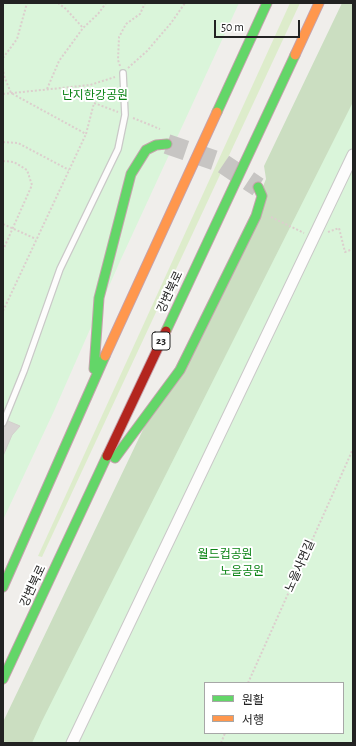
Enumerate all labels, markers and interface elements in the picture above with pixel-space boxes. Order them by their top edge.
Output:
scale bar [216,12,302,38]
text: 50 m [221,21,244,33]
park label: 난지한강공원 [62,88,128,102]
street label: 강변북로 [154,269,186,315]
road number: 23 [152,332,170,350]
street label: 노을사면길 [282,538,318,594]
park label: 월드컵공원 [197,547,253,561]
street label: 강변북로 [17,563,49,609]
park label: 노을공원 [220,564,264,578]
legend [204,682,344,734]
text: 원활 [242,694,264,706]
text: 서행 [242,714,264,726]

